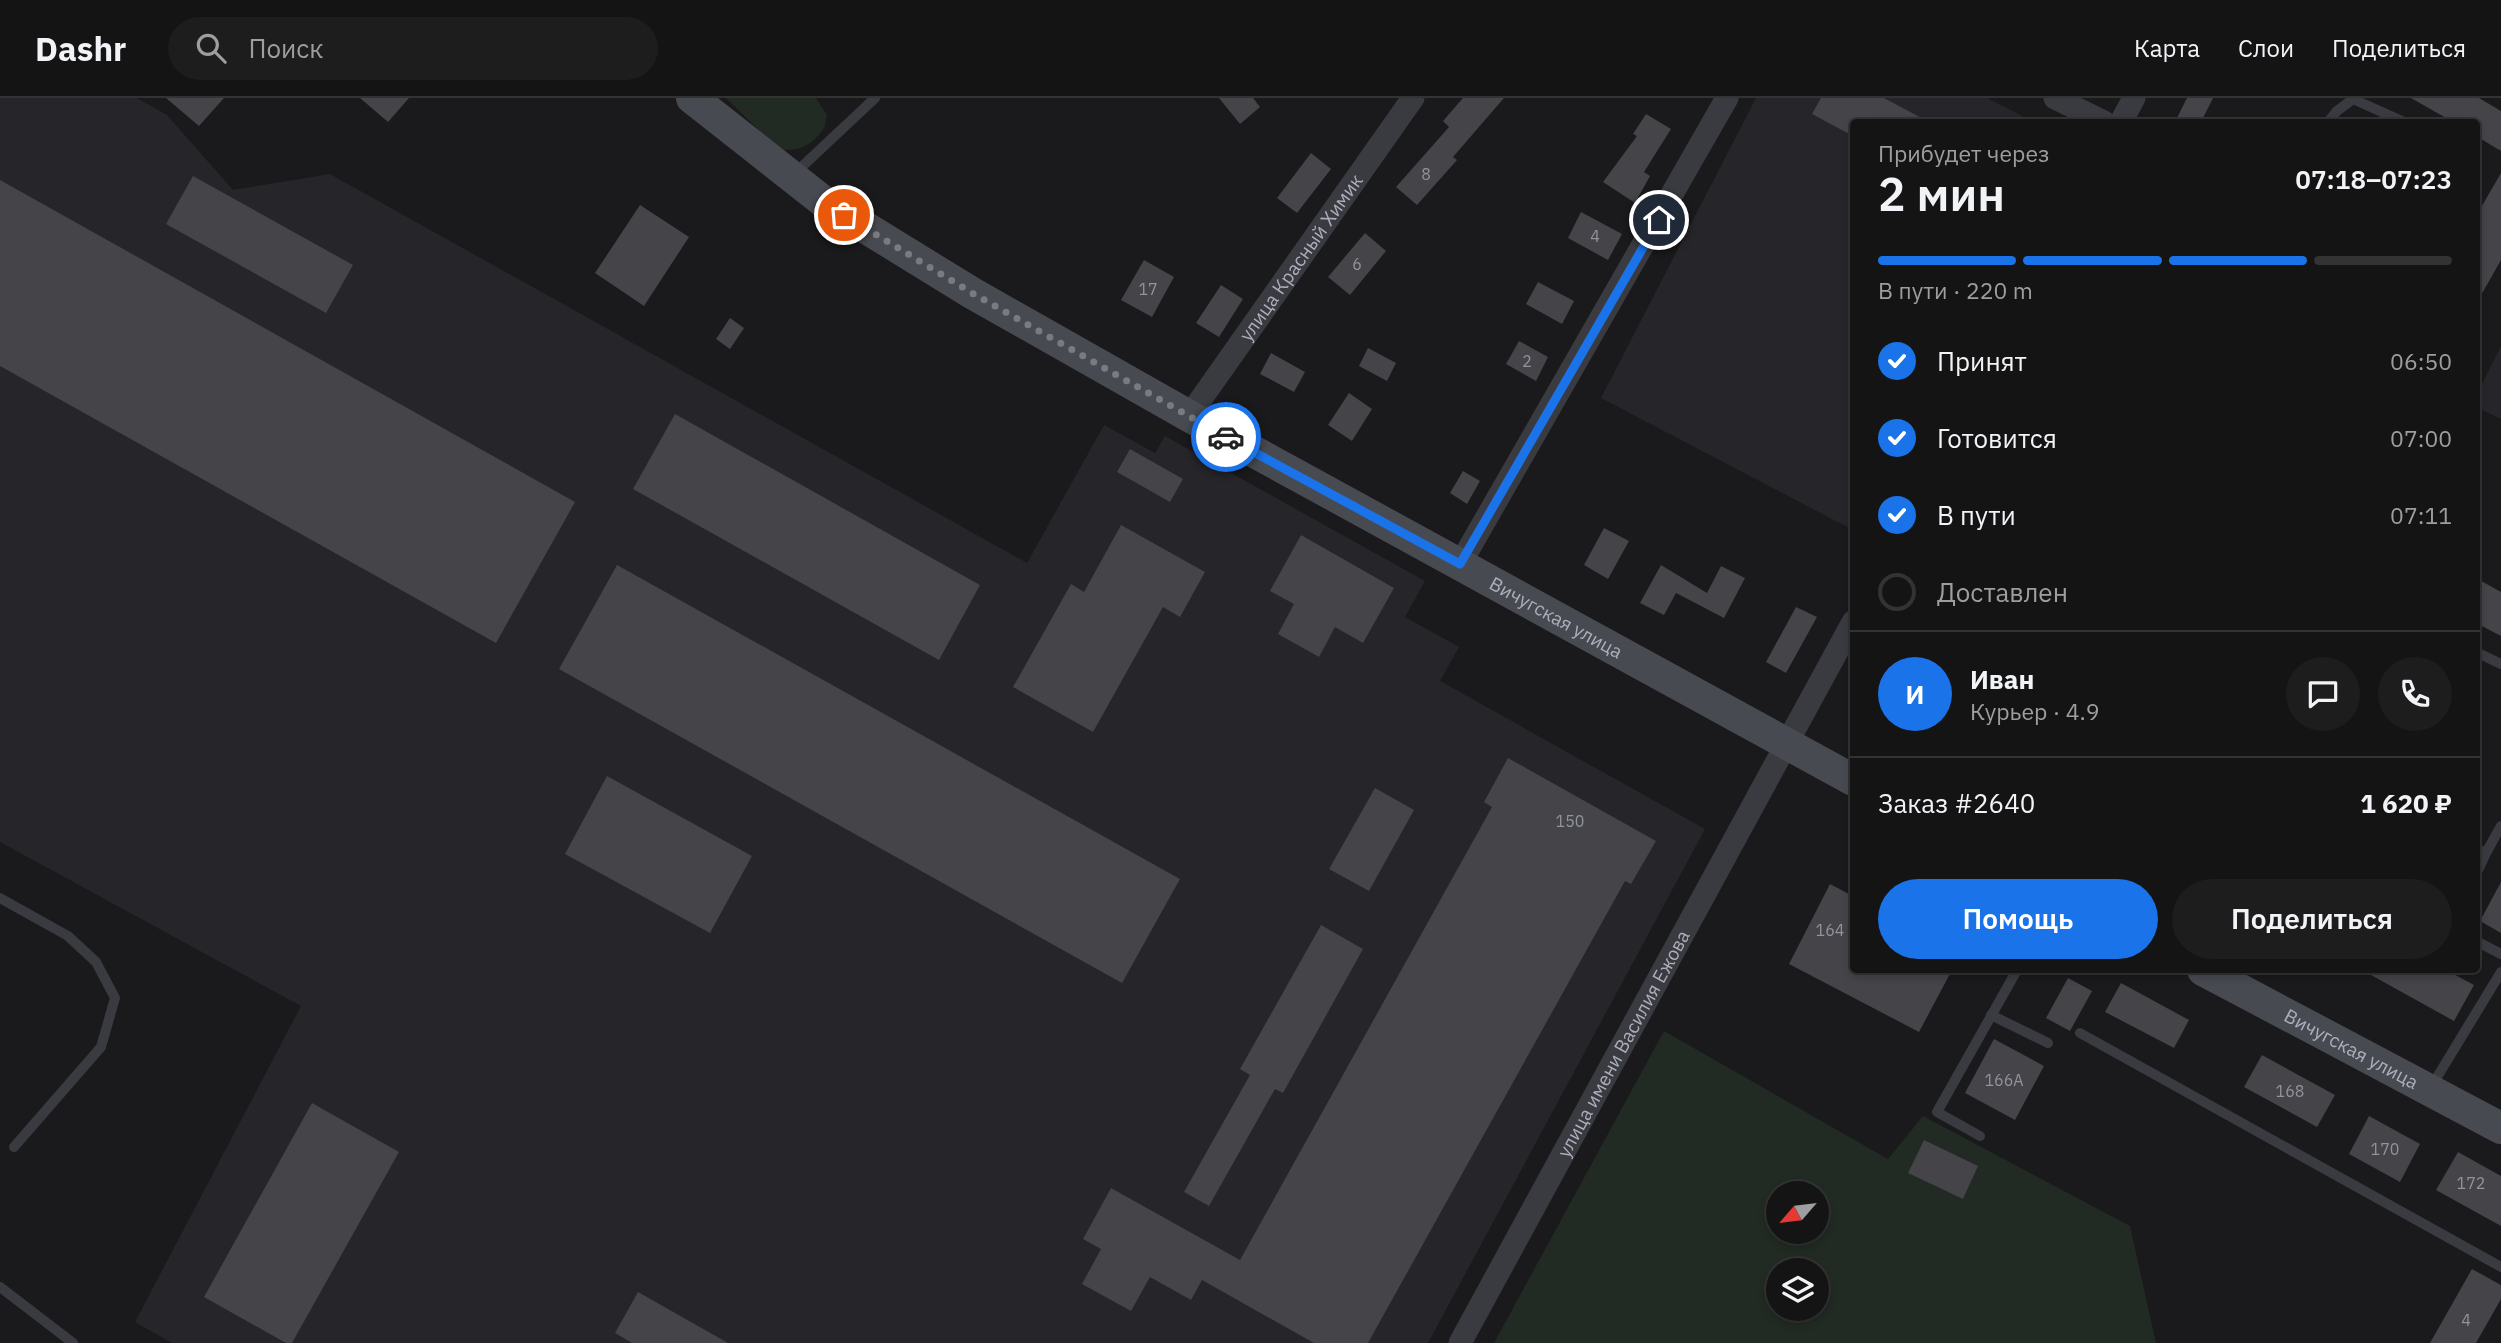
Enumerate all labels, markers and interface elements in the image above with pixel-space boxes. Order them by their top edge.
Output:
search box [168,17,658,80]
text: Dashr [35,27,126,70]
icon: search [192,29,230,67]
text: Поиск [248,31,324,65]
text: Карта [2134,32,2200,64]
text: Слои [2238,32,2294,64]
text: Поделиться [2332,32,2466,64]
text: Прибудет через [1878,138,2050,168]
text: 07:18–07:23 [2295,162,2452,196]
house number: 8 [1421,164,1431,184]
text: 2 мин [1878,164,2005,224]
street label: улица Красный Химик [1234,169,1368,346]
pin [814,185,874,245]
pin [1629,190,1689,250]
icon: bag [825,196,863,234]
icon: home [1640,201,1678,239]
house number: 4 [1590,226,1600,246]
house number: 6 [1352,254,1362,274]
text: В пути · 220 m [1878,275,2033,305]
house number: 17 [1138,279,1158,299]
icon: check [1878,342,1916,380]
text: Принят [1937,344,2027,378]
text: 06:50 [2390,346,2452,376]
house number: 2 [1522,351,1532,371]
courier [1191,402,1261,472]
icon: car [1207,418,1245,456]
icon: check [1878,419,1916,457]
text: Готовится [1937,421,2057,455]
text: 07:00 [2390,423,2452,453]
icon: check [1878,496,1916,534]
text: В пути [1937,498,2016,532]
text: 07:11 [2390,500,2452,530]
street label: Вичугская улица [1485,571,1627,664]
text: Доставлен [1937,575,2068,609]
button: chat [2286,657,2360,731]
button: phone [2378,657,2452,731]
text: Иван [1970,662,2035,696]
text: И [1906,677,1924,711]
text: Курьер · 4.9 [1970,696,2100,726]
text: Заказ #2640 [1878,786,2035,820]
text: 1 620 ₽ [2360,786,2452,820]
house number: 150 [1556,811,1584,831]
button: Помощь [1878,879,2158,959]
button: Поделиться [2172,879,2452,959]
house number: 164 [1816,920,1844,940]
street label: улица имени Василия Ежова [1552,926,1695,1162]
street label: Вичугская улица [2280,1003,2423,1094]
house number: 166А [1984,1070,2024,1090]
house number: 168 [2276,1081,2304,1101]
house number: 170 [2371,1139,2399,1159]
house number: 172 [2457,1173,2485,1193]
north arrow [1766,1181,1829,1244]
map controls [1766,1181,1829,1321]
button: layers [1766,1258,1829,1321]
house number: 4 [2461,1310,2471,1330]

